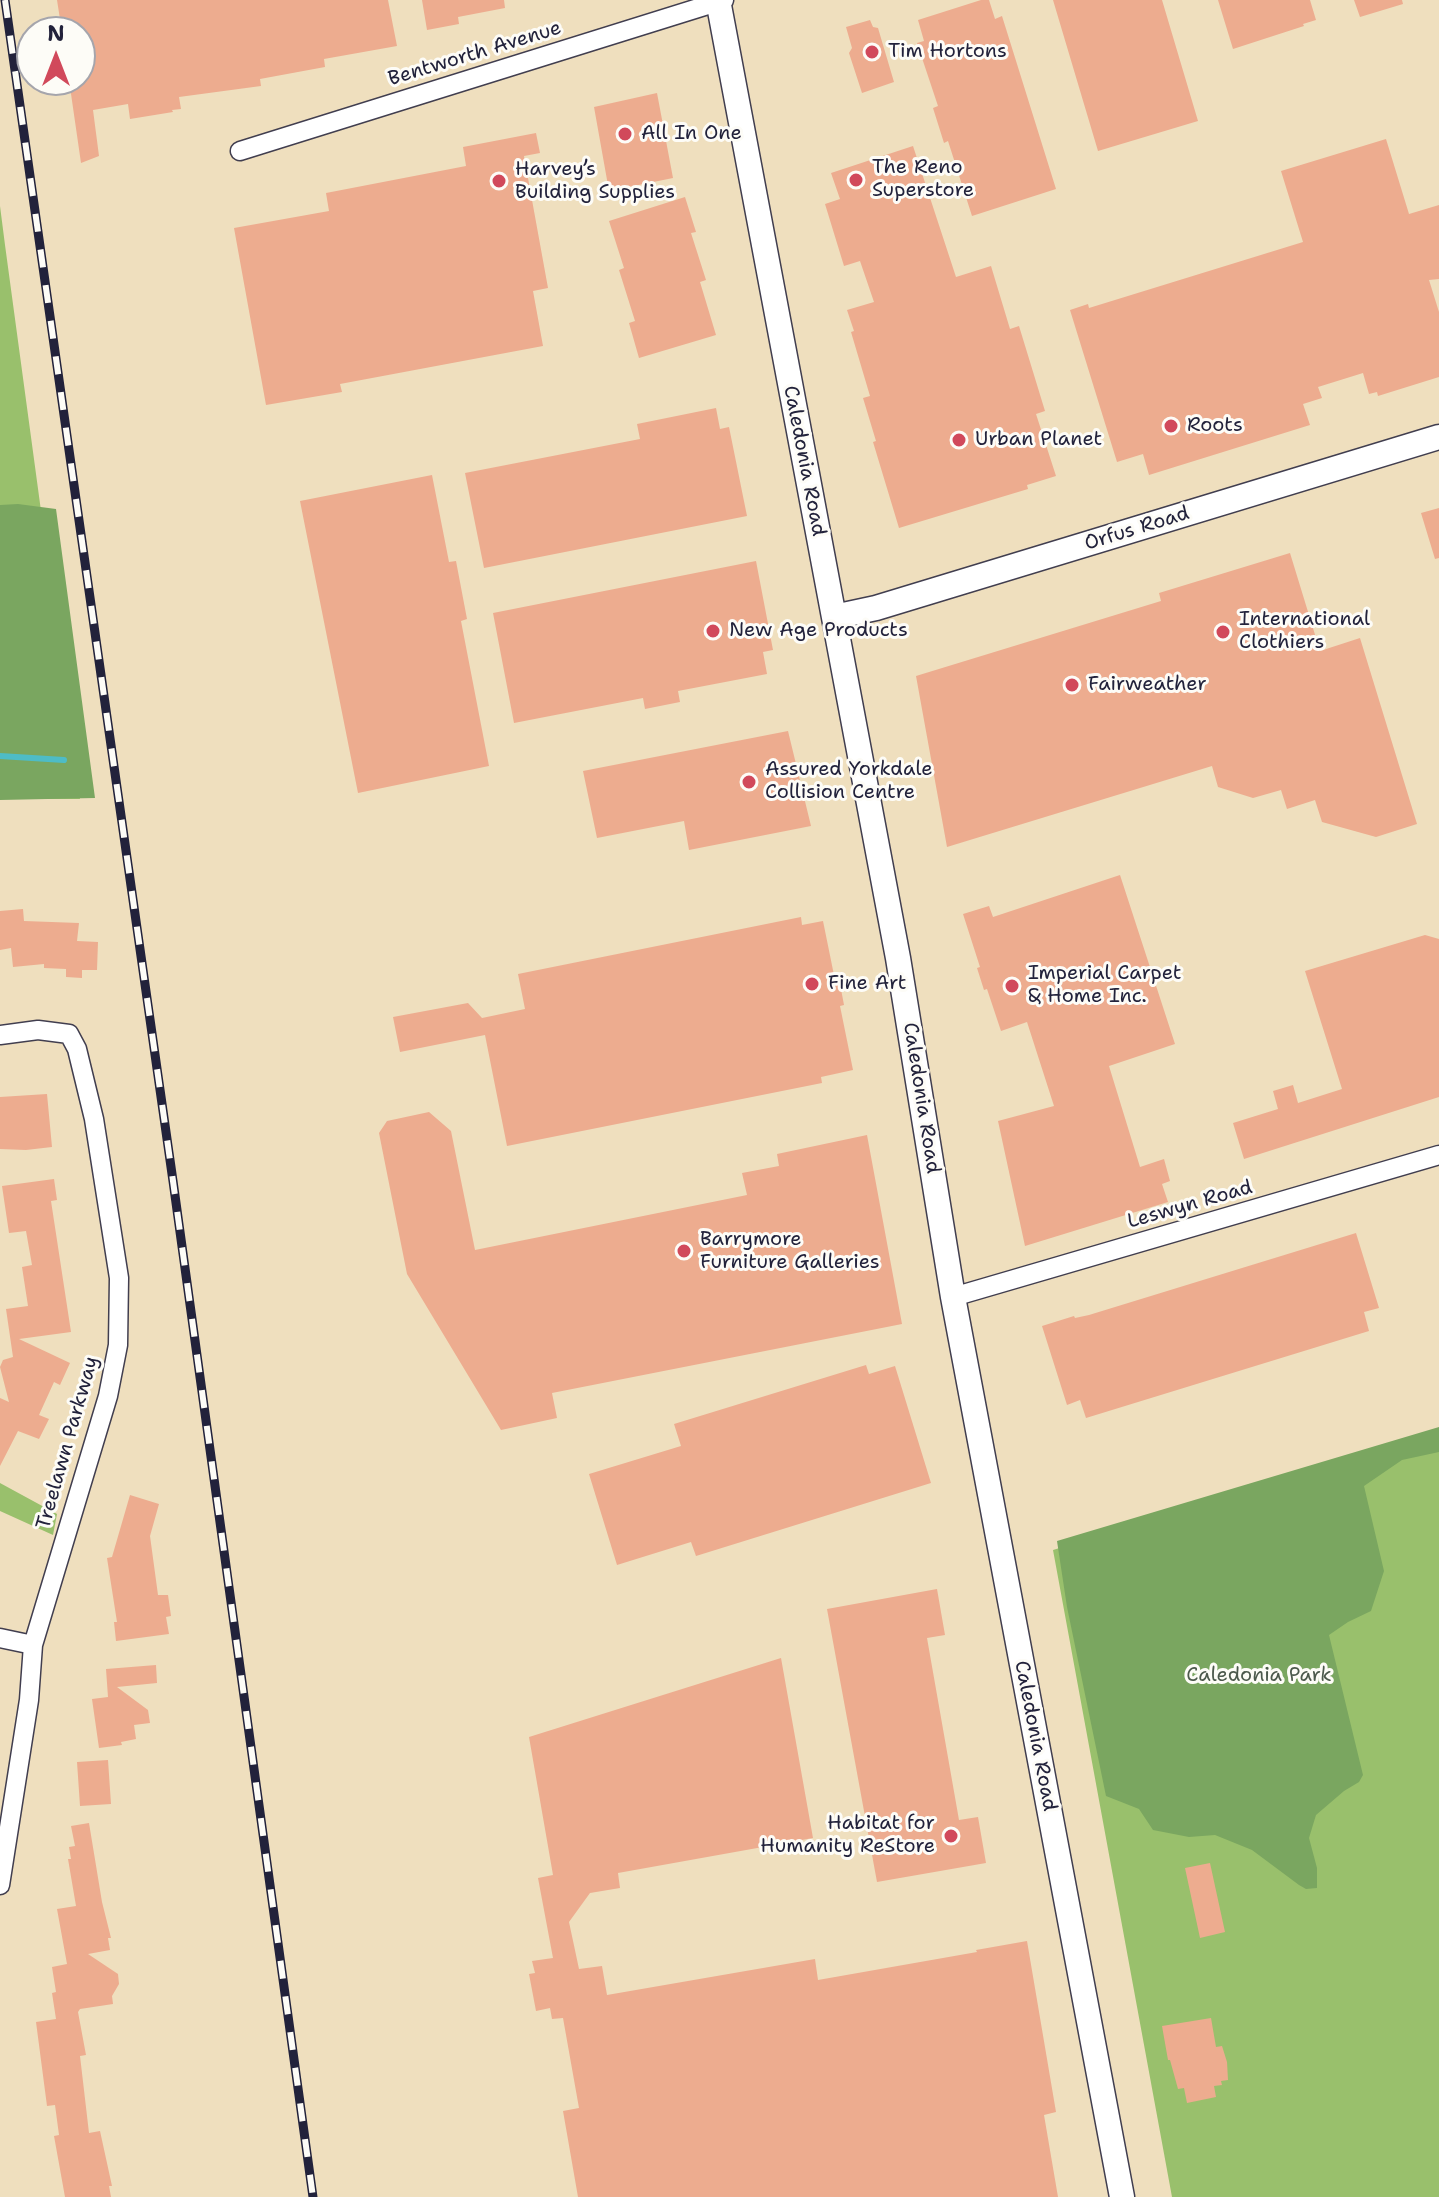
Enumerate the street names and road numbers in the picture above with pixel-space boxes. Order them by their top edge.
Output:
street label: Bentworth Avenue [386,16,564,92]
street label: Caledonia Road [778,384,830,538]
street label: Orfus Road [1082,502,1192,556]
street label: Caledonia Road [897,1021,945,1175]
street label: Leswyn Road [1125,1176,1255,1234]
street label: Treelawn Parkway [32,1354,104,1532]
street label: Caledonia Road [1009,1659,1061,1813]

